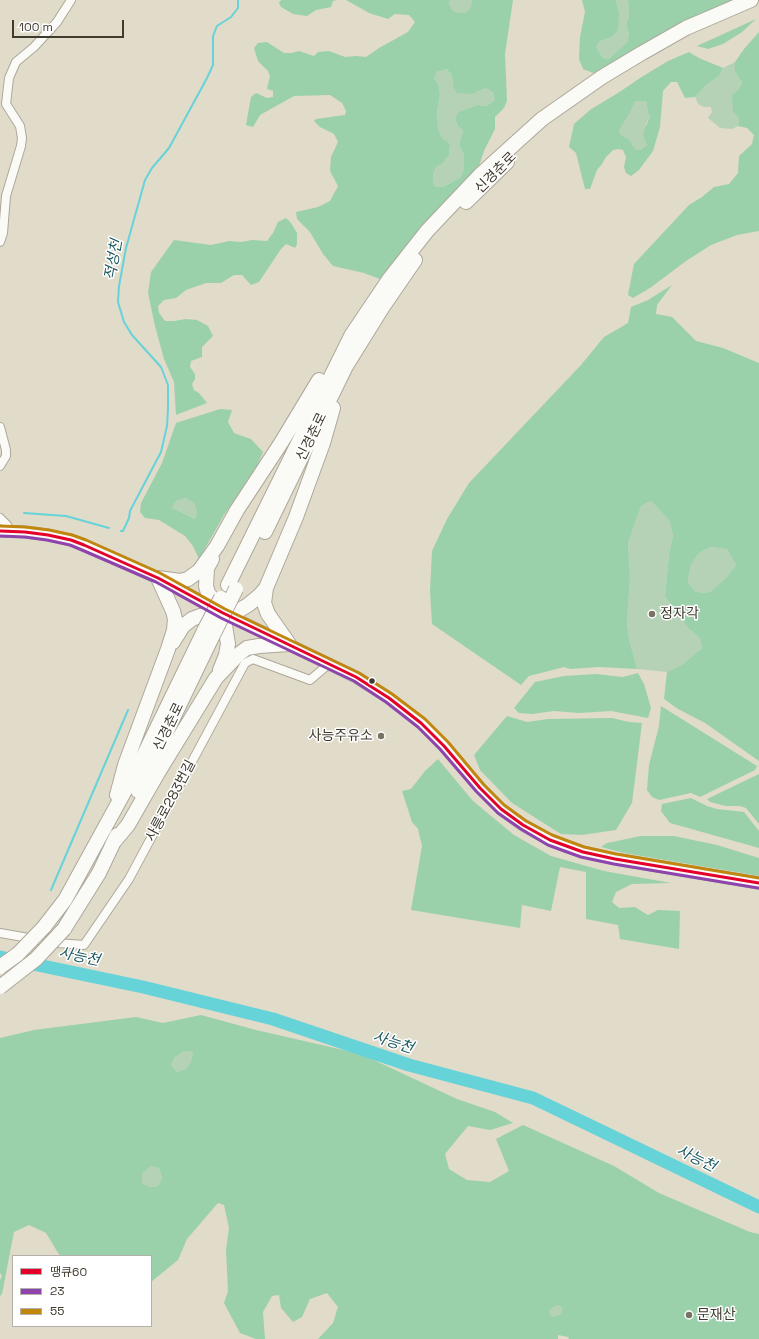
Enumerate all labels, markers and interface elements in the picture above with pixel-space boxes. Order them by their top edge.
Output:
scale bar [14,12,126,38]
text: 100 m [19,19,53,35]
street label: 신경춘로 [472,149,520,197]
water label: 적성천 [102,238,126,282]
street label: 신경춘로 [293,410,331,464]
place label: 정자각 [660,606,699,622]
marker: 정자각 [647,609,657,619]
unlabelled marker [367,676,377,686]
street label: 신경춘로 [150,700,188,754]
place label: 사능주유소 [309,728,373,744]
marker: 사능주유소 [376,731,386,741]
street label: 사릉로283번길 [142,757,200,845]
water label: 사능천 [57,944,101,970]
water label: 사능천 [371,1028,415,1058]
water label: 사능천 [673,1142,719,1176]
legend [12,1255,152,1327]
text: 땡큐60 [50,1264,87,1280]
text: 23 [50,1283,64,1299]
text: 55 [50,1303,64,1319]
place label: 문재산 [697,1307,736,1323]
marker: 문재산 [684,1310,694,1320]

